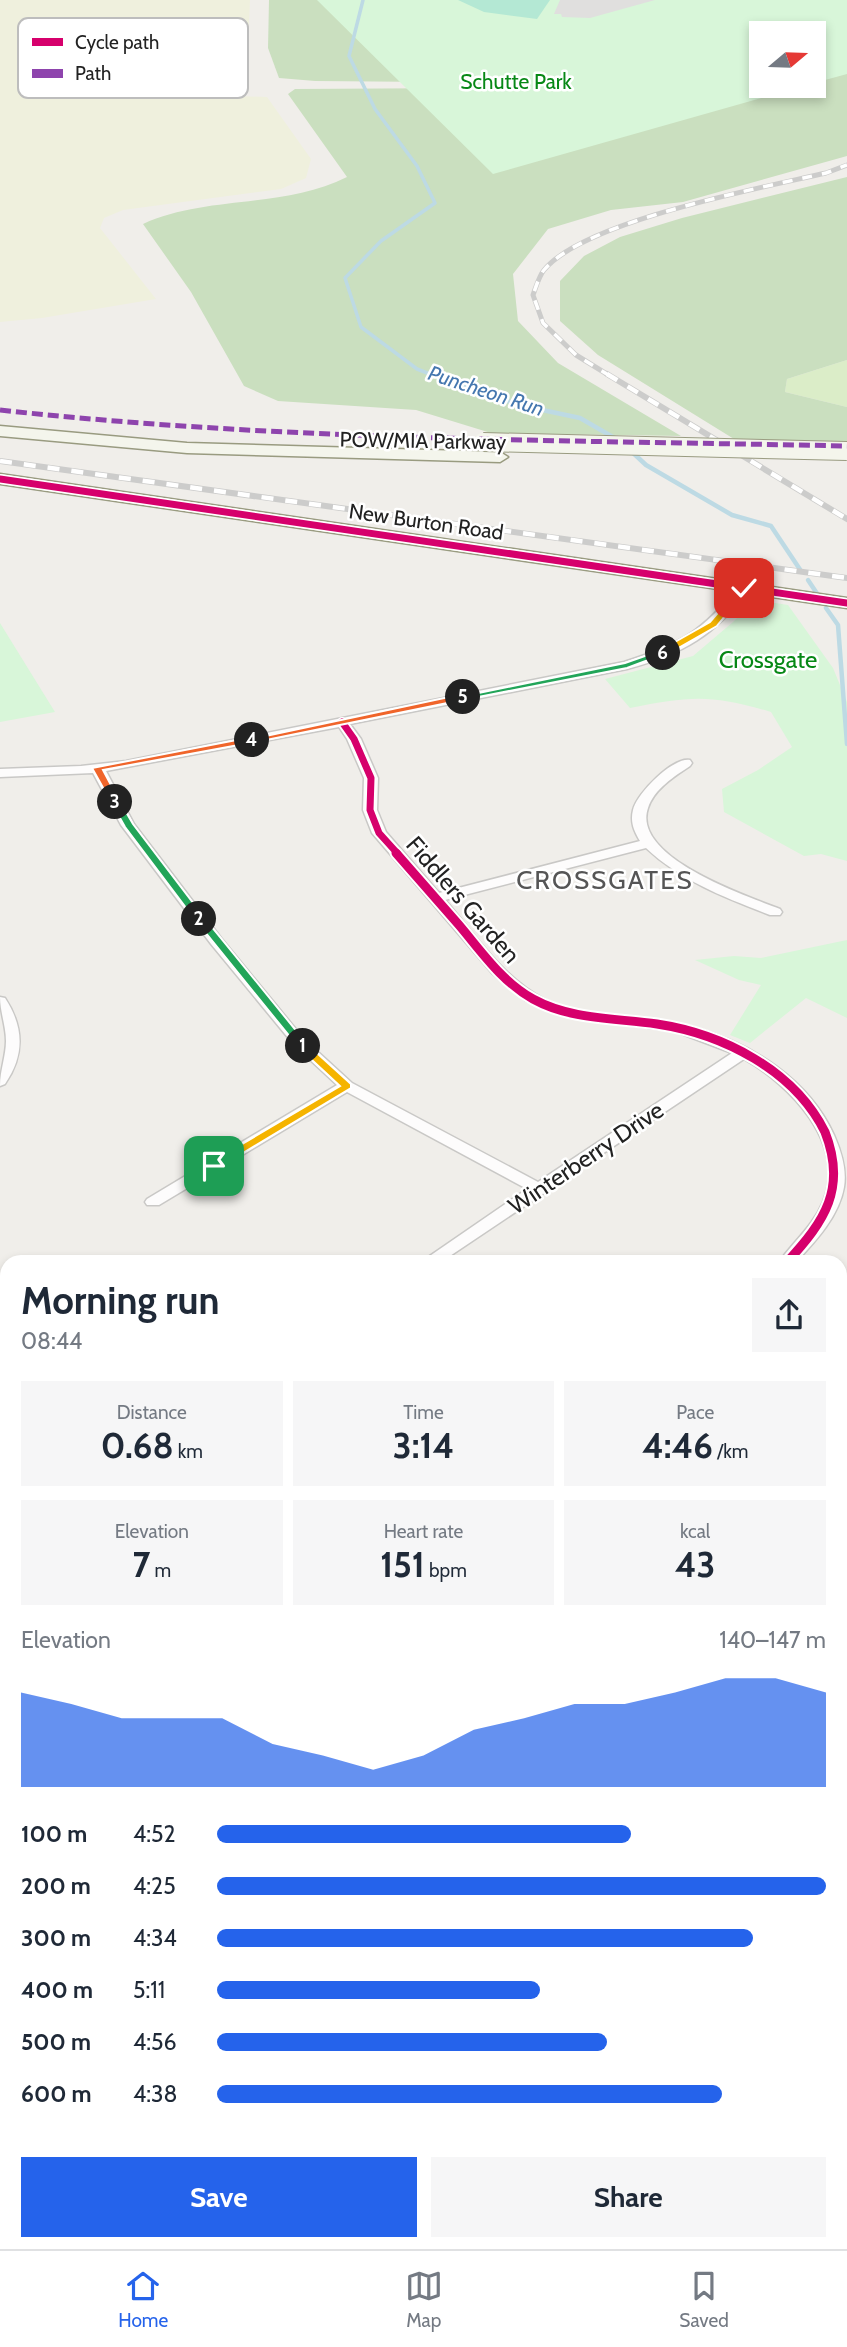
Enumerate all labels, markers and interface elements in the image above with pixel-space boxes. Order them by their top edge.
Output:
legend [18,18,248,98]
north arrow [749,21,826,98]
map controls [749,21,826,98]
text: Cycle path [75,31,159,54]
text: Path [75,62,111,85]
park label: Schutte Park [460,69,572,94]
water label: Puncheon Run [425,360,547,421]
street label: POW/MIA Parkway [339,427,507,454]
street label: New Burton Road [347,498,505,545]
pin [714,558,774,618]
icon: check [725,569,763,607]
pin: 6 [646,636,680,670]
text: 6 [657,641,668,664]
park label: Crossgate [719,645,817,674]
pin: 5 [446,680,480,714]
text: 5 [457,685,468,708]
pin: 4 [234,722,270,758]
text: 4 [246,728,257,751]
pin: 3 [97,784,132,820]
text: 3 [109,790,120,813]
street label: Fiddlers Garden [400,830,526,969]
district label: CROSSGATES [516,864,694,896]
pin: 2 [182,902,216,936]
text: 2 [193,907,204,930]
pin: 1 [286,1028,320,1064]
text: 1 [299,1034,306,1057]
street label: Winterberry Drive [503,1095,669,1220]
pin [184,1136,244,1196]
icon: arrive [195,1147,233,1185]
text: Morning run [21,1277,220,1324]
button: share [752,1278,826,1352]
text: 08:44 [21,1327,82,1355]
text: Distance [117,1401,187,1424]
text: Time [403,1401,444,1424]
text: Pace [676,1401,714,1424]
text: 0.68 [101,1424,174,1467]
text: 3:14 [393,1424,454,1467]
text: 4:46 [642,1424,713,1467]
text: km [174,1440,203,1463]
text: /km [713,1440,748,1463]
text: Elevation [115,1520,189,1543]
text: Heart rate [384,1520,463,1543]
text: kcal [680,1520,710,1543]
text: 7 [132,1543,150,1586]
text: 151 [380,1543,425,1586]
text: 43 [675,1543,715,1586]
text: m [150,1559,171,1582]
text: bpm [425,1559,467,1582]
text: Elevation [21,1626,111,1654]
text: 140–147 m [719,1626,826,1654]
text: 100 m [21,1820,87,1848]
text: 4:52 [133,1820,176,1848]
text: 200 m [21,1872,91,1900]
text: 4:25 [133,1872,176,1900]
text: 300 m [21,1924,91,1952]
text: 4:34 [133,1924,177,1952]
text: 400 m [21,1976,93,2004]
text: 5:11 [133,1976,165,2004]
text: 500 m [21,2028,91,2056]
text: 4:56 [133,2028,177,2056]
text: 600 m [21,2080,92,2108]
text: 4:38 [133,2080,177,2108]
button: Save [21,2157,417,2237]
button: Share [431,2157,826,2237]
tab: Home [118,2267,168,2332]
tab: Map [405,2267,443,2332]
tab: Saved [679,2267,729,2332]

